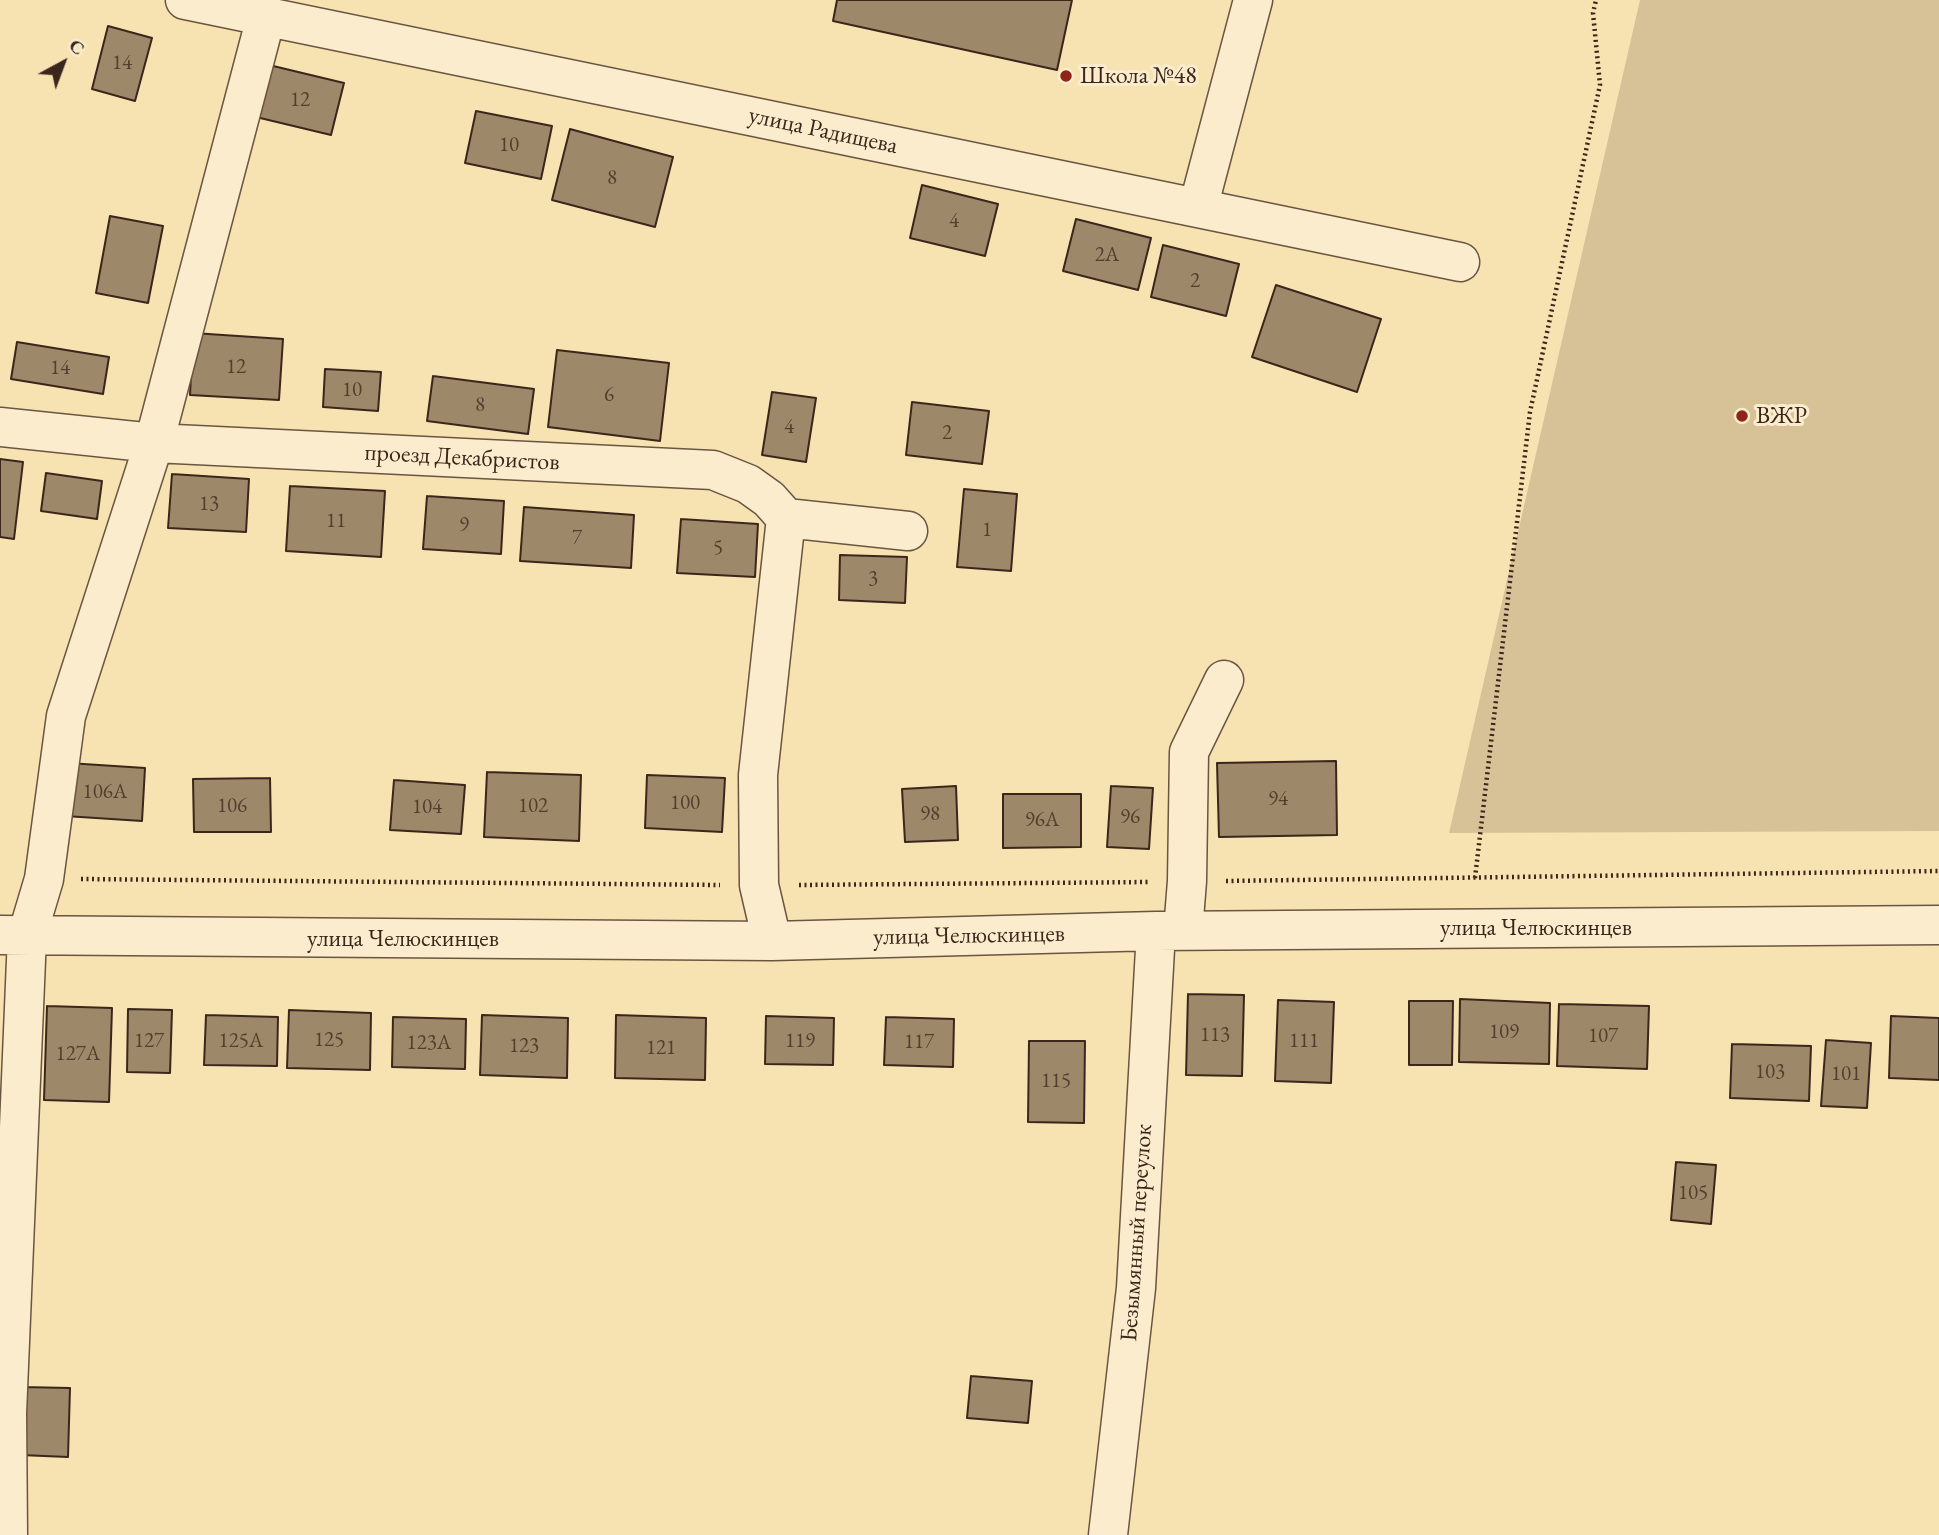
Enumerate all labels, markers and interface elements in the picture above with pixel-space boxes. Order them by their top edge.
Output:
north arrow [28,28,98,98]
text: С [64,33,90,61]
house number: 14 [112,50,132,76]
place label: Школа №48 [1080,62,1197,90]
marker: Школа №48 [1058,68,1074,84]
house number: 12 [290,87,310,113]
street label: улица Радищева [746,101,900,161]
house number: 10 [499,132,519,158]
house number: 8 [607,165,617,191]
house number: 4 [949,208,959,234]
house number: 2А [1095,242,1119,268]
house number: 2 [1190,268,1200,294]
house number: 12 [226,354,246,380]
house number: 14 [50,355,70,381]
house number: 10 [342,377,362,403]
house number: 6 [604,382,614,408]
house number: 8 [475,392,485,418]
place label: ВЖР [1756,402,1807,430]
marker: ВЖР [1734,408,1750,424]
house number: 4 [784,414,794,440]
house number: 2 [942,420,952,446]
street label: проезд Декабристов [364,439,560,477]
house number: 13 [199,491,219,517]
house number: 11 [326,508,346,534]
house number: 9 [459,512,469,538]
house number: 1 [982,517,992,543]
house number: 7 [572,525,582,551]
house number: 5 [713,535,723,561]
house number: 3 [868,566,878,592]
house number: 106А [83,779,127,805]
house number: 94 [1268,786,1288,812]
house number: 100 [670,790,700,816]
house number: 106 [217,793,247,819]
house number: 102 [518,793,548,819]
house number: 104 [412,794,442,820]
house number: 98 [920,801,940,827]
house number: 96 [1120,804,1140,830]
house number: 96А [1025,807,1059,833]
street label: улица Челюскинцев [1440,914,1632,942]
street label: улица Челюскинцев [873,920,1065,952]
street label: улица Челюскинцев [307,925,499,953]
house number: 109 [1489,1019,1519,1045]
house number: 113 [1200,1022,1230,1048]
house number: 107 [1588,1023,1618,1049]
house number: 125 [314,1027,344,1053]
house number: 127 [134,1028,164,1054]
house number: 125А [219,1028,263,1054]
house number: 119 [785,1028,815,1054]
house number: 111 [1289,1028,1319,1054]
house number: 117 [904,1029,934,1055]
house number: 123А [407,1030,451,1056]
house number: 123 [509,1033,539,1059]
house number: 121 [646,1035,676,1061]
house number: 127А [56,1041,100,1067]
house number: 103 [1755,1059,1785,1085]
house number: 101 [1831,1061,1861,1087]
house number: 115 [1041,1068,1071,1094]
street label: Безымянный переулок [1115,1123,1159,1343]
house number: 105 [1678,1180,1708,1206]

